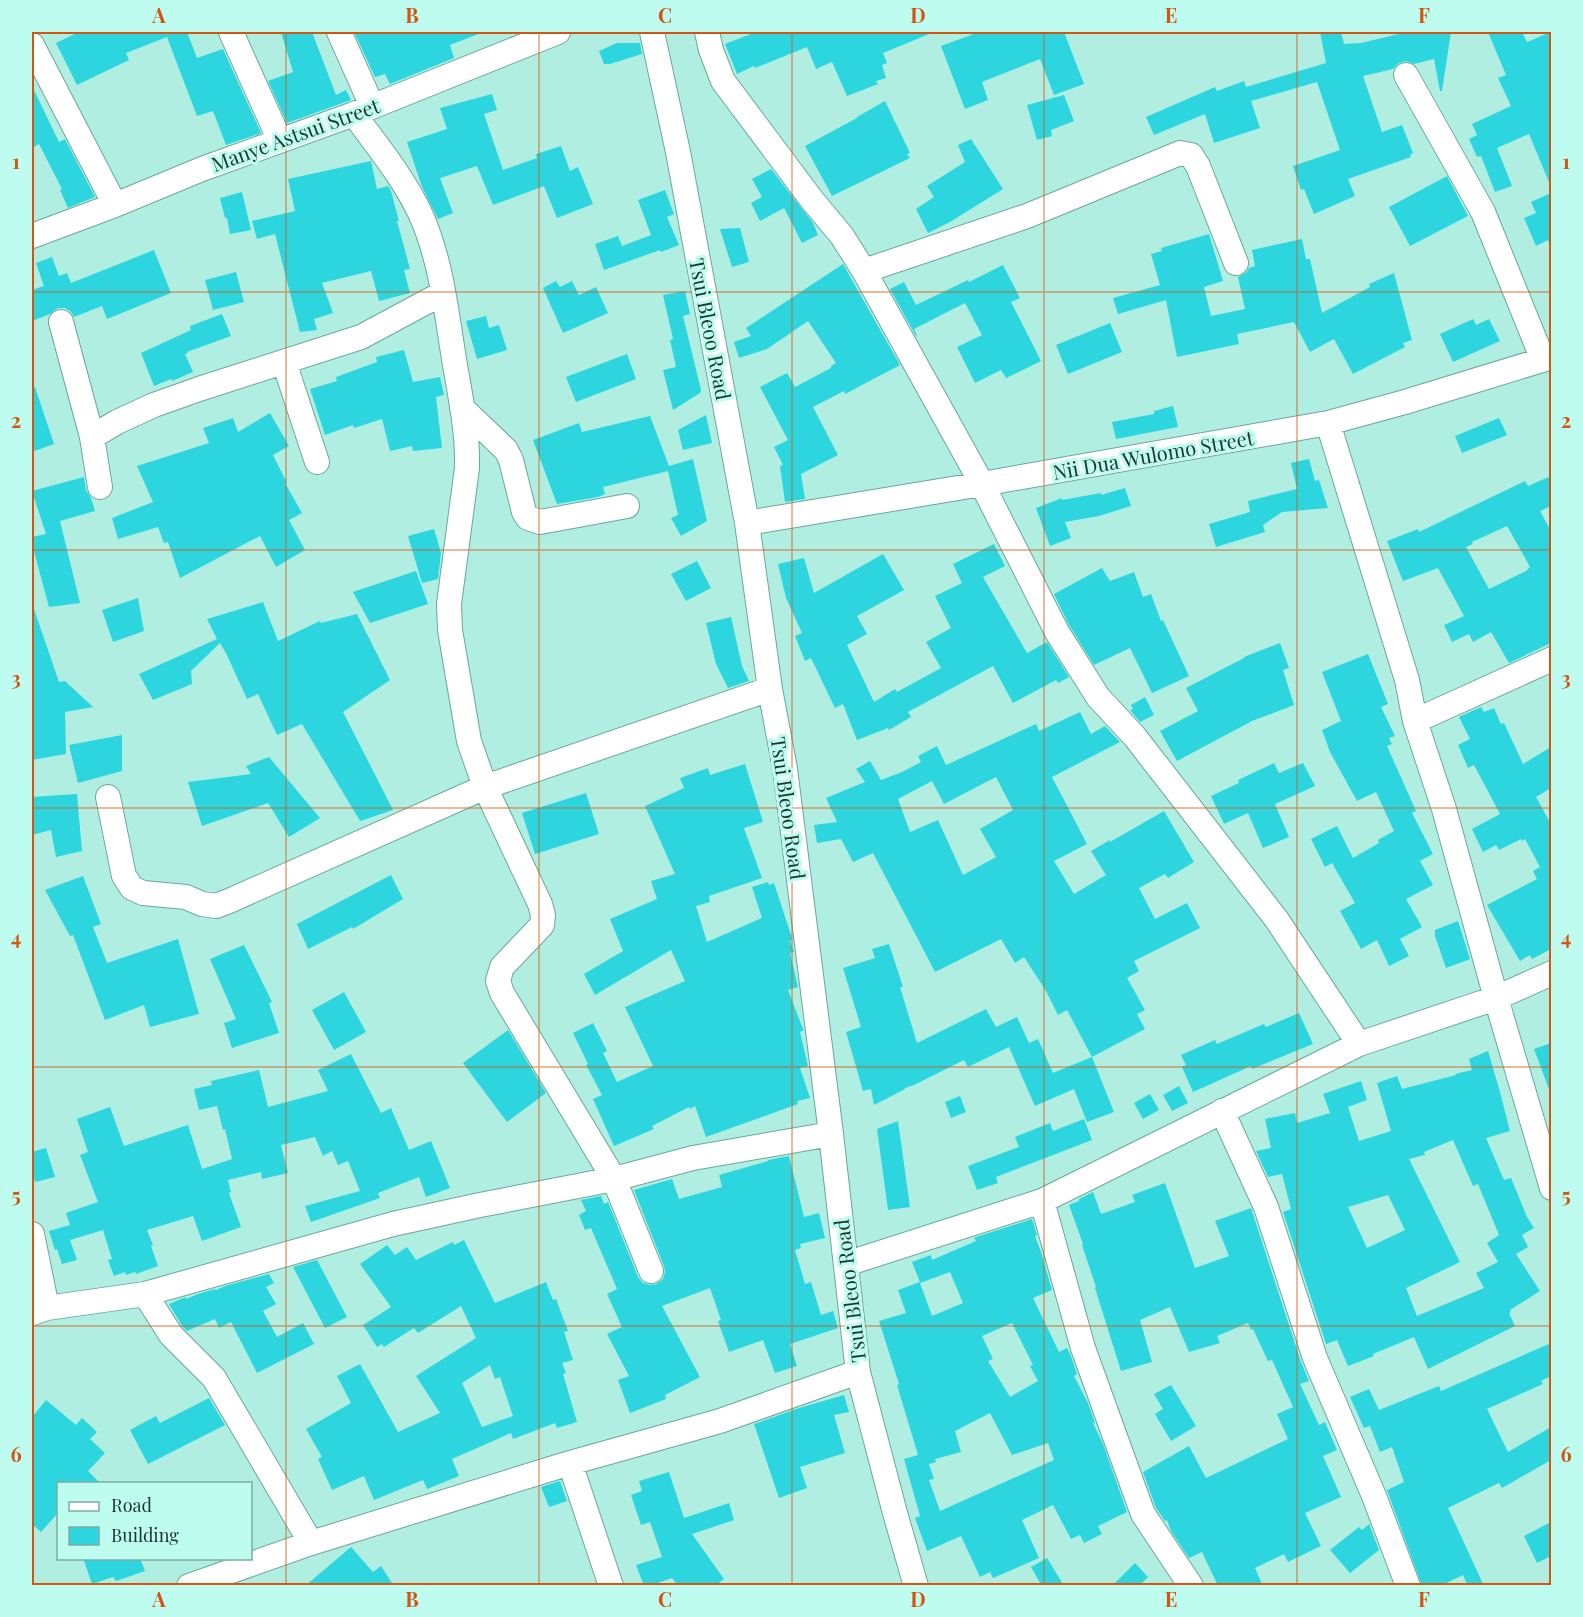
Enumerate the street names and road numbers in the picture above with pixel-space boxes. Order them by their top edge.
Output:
street label: Manye Astsui Street [207,91,384,177]
street label: Tsui Bleoo Road [684,256,738,403]
street label: Nii Dua Wulomo Street [1050,423,1256,485]
street label: Tsui Bleoo Road [766,735,812,882]
street label: Tsui Bleoo Road [827,1218,871,1364]

